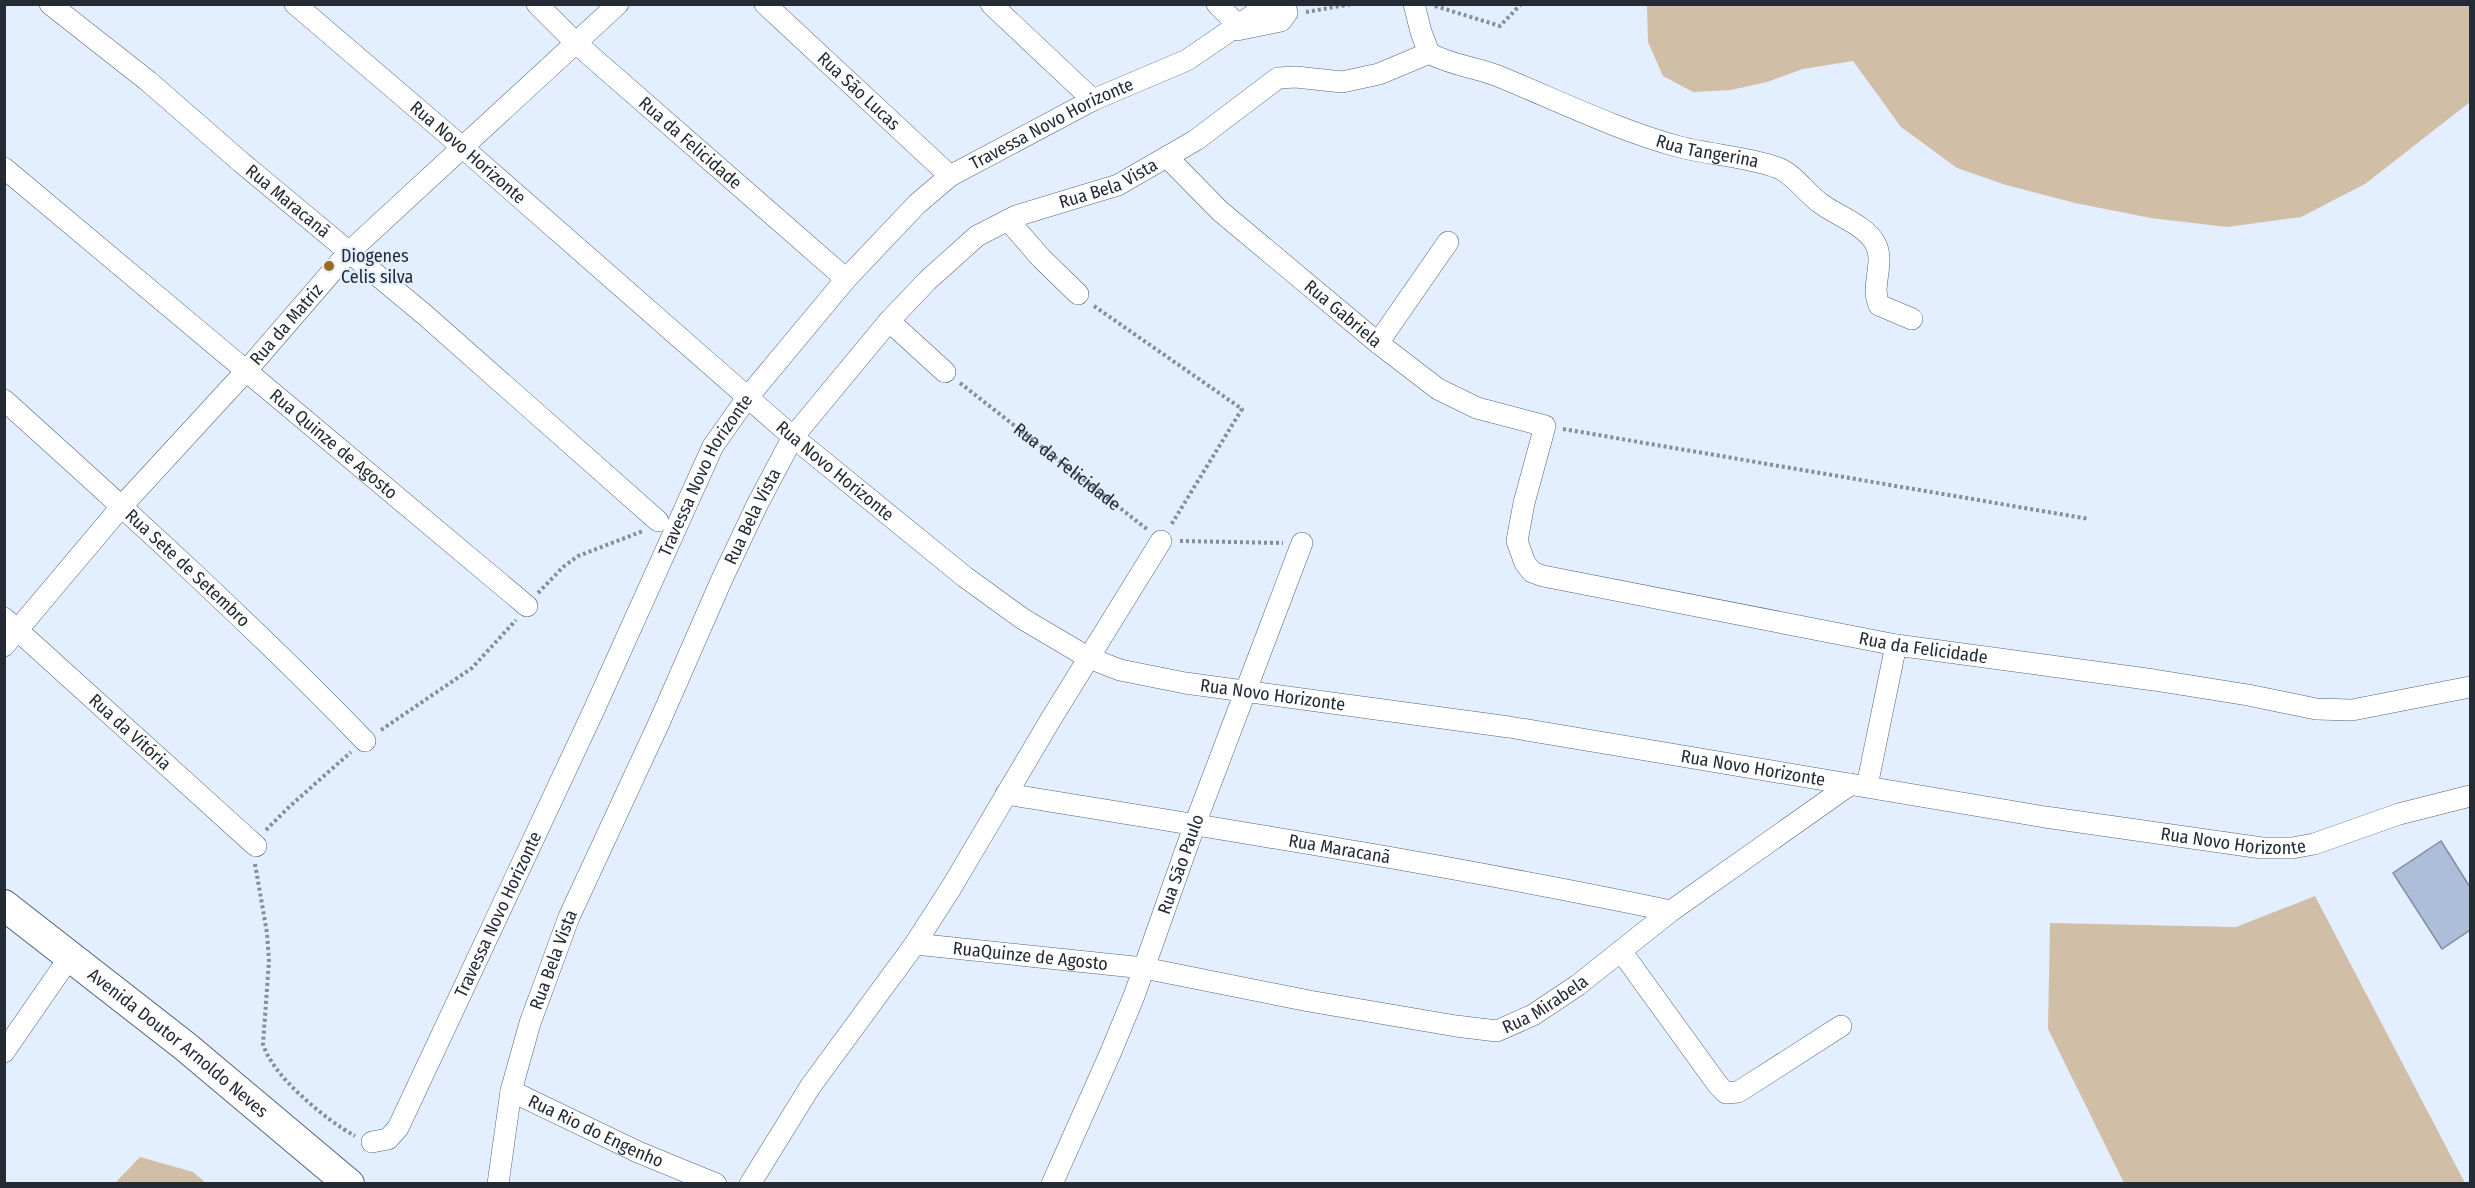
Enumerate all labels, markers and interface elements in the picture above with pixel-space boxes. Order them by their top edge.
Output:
street label: Rua São Lucas [813,47,905,135]
street label: Travessa Novo Horizonte [966,73,1137,174]
street label: Rua da Felicidade [634,92,746,194]
street label: Rua Novo Horizonte [406,96,530,209]
street label: Rua Tangerina [1653,130,1761,173]
street label: Rua Bela Vista [1056,154,1161,213]
street label: Rua Maracanã [241,160,335,243]
place label: Diogenes Celis silva [341,245,413,288]
marker: Diogenes Celis silva [322,259,336,273]
street label: Rua Gabriela [1300,275,1386,353]
street label: Rua da Matriz [245,279,328,370]
street label: Rua Quinze de Agosto [265,384,402,504]
street label: Travessa Novo Horizonte [654,390,757,560]
street label: Rua Novo Horizonte [772,416,899,526]
street label: Rua da Felicidade [1009,418,1125,515]
street label: Rua Bela Vista [719,464,786,568]
street label: Rua Sete de Setembro [121,505,255,632]
street label: Rua da Felicidade [1857,627,1989,668]
street label: Rua Novo Horizonte [1199,674,1347,716]
street label: Rua da Vitória [84,689,176,775]
street label: Rua Novo Horizonte [1679,745,1827,791]
street label: Rua São Paulo [1153,811,1209,917]
street label: Rua Novo Horizonte [2159,823,2308,859]
street label: Travessa Novo Horizonte [450,828,546,1001]
street label: Rua Maracanã [1287,829,1392,869]
street label: Rua Bela Vista [525,906,582,1013]
street label: RuaQuinze de Agosto [952,937,1109,975]
street label: Avenida Doutor Arnoldo Neves [84,964,273,1122]
street label: Rua Mirabela [1499,970,1593,1038]
street label: Rua Rio do Engenho [525,1090,667,1172]

